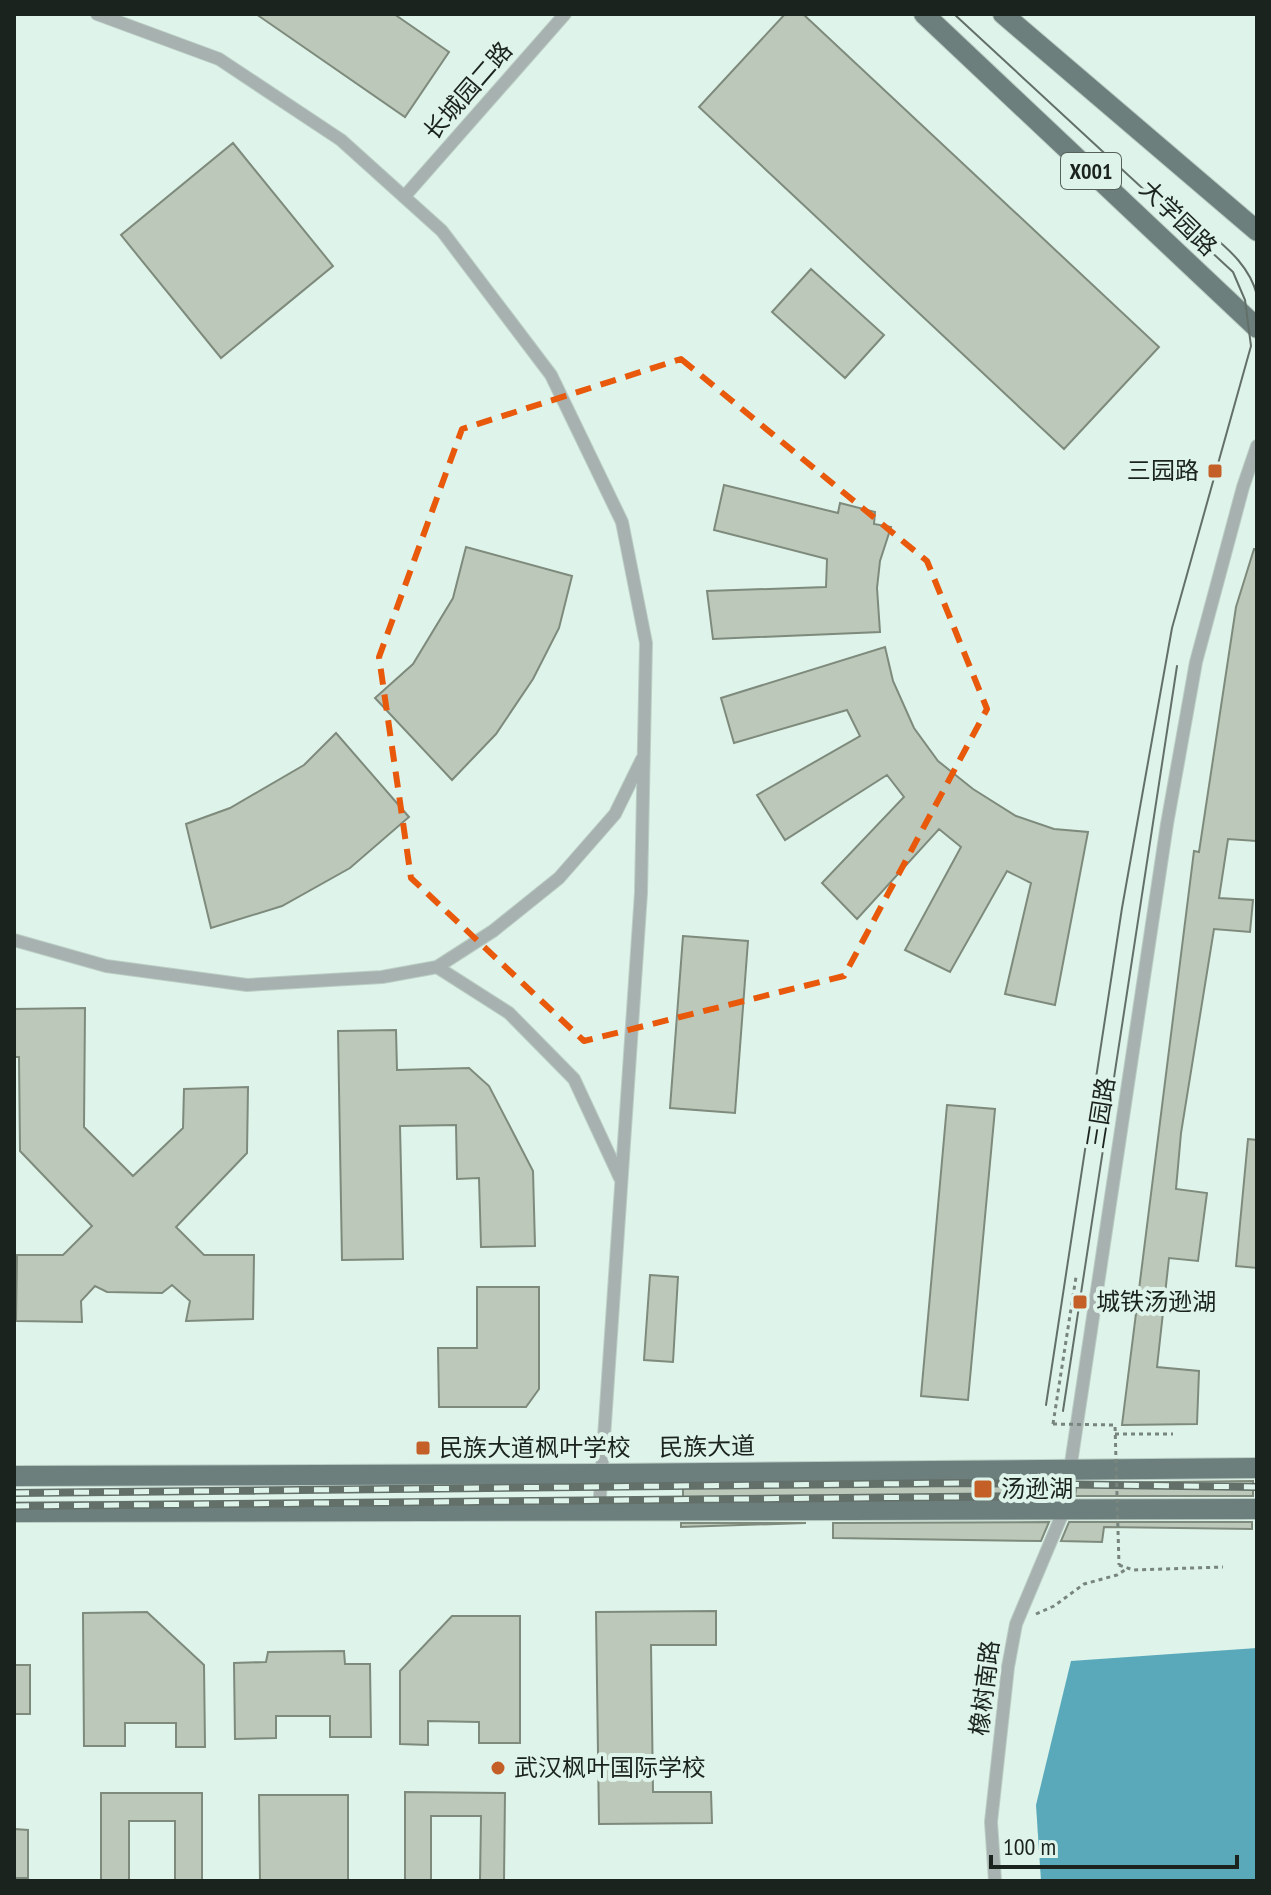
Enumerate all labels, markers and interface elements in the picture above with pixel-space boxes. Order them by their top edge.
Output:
street label: 长城园二路 [417,35,519,146]
road number: X001 [1061,153,1121,189]
street label: 大学园路 [1133,173,1224,262]
place label: 三园路 [1127,455,1199,486]
marker: 三园路 [1206,462,1224,480]
street label: 三园路 [1080,1075,1121,1151]
place label: 城铁汤逊湖 [1096,1286,1216,1317]
marker: 城铁汤逊湖 [1071,1293,1089,1311]
street label: 民族大道 [659,1430,755,1463]
place label: 民族大道枫叶学校 [439,1432,631,1463]
marker: 民族大道枫叶学校 [414,1439,432,1457]
place label: 汤逊湖 [1001,1473,1073,1504]
marker: 汤逊湖 [972,1478,994,1500]
street label: 橡树南路 [963,1638,1006,1737]
place label: 武汉枫叶国际学校 [514,1752,706,1783]
marker: 武汉枫叶国际学校 [489,1759,507,1777]
scale bar [991,1819,1237,1869]
text: 100 m [1003,1831,1056,1862]

